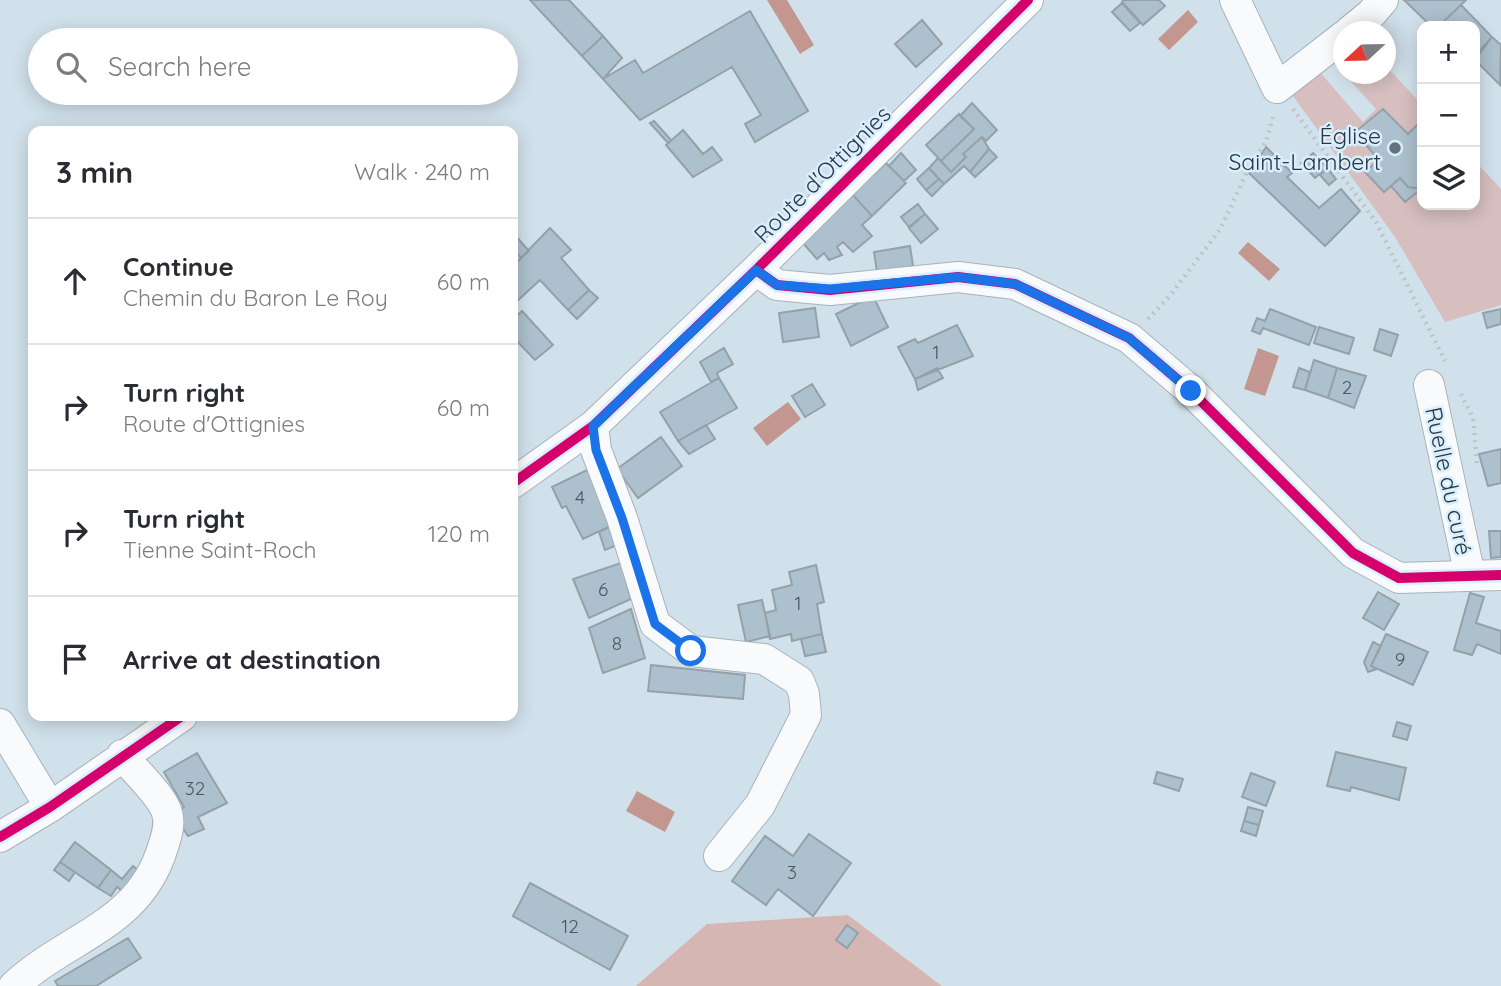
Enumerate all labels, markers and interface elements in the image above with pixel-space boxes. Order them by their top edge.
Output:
north arrow [1333,21,1396,84]
map controls [1417,21,1480,210]
button: + [1417,21,1480,84]
search box [28,28,518,105]
icon: search [52,48,90,86]
text: Search here [108,50,252,83]
button: − [1417,84,1480,147]
street label: Route d'Ottignies [747,99,897,249]
place label: Église Saint-Lambert [1228,121,1381,176]
marker: Église Saint-Lambert [1387,140,1403,156]
button: layers [1417,147,1480,210]
text: 3 min [56,153,133,191]
text: Walk · 240 m [354,157,490,186]
text: Continue [123,250,234,283]
icon: ahead [56,262,94,300]
text: 60 m [437,267,490,296]
text: Chemin du Baron Le Roy [123,283,388,312]
house number: 1 [932,340,940,364]
route end [1175,375,1206,406]
house number: 2 [1342,375,1352,399]
text: Turn right [123,376,245,409]
icon: right [56,388,94,426]
text: 60 m [437,393,490,422]
street label: Ruelle du curé [1419,404,1479,558]
text: Route d'Ottignies [123,409,305,438]
house number: 4 [575,485,585,509]
text: Turn right [123,502,245,535]
icon: right [56,514,94,552]
text: 120 m [428,519,490,548]
text: Tienne Saint-Roch [123,535,317,564]
house number: 6 [598,577,608,601]
house number: 1 [794,591,802,615]
house number: 8 [612,631,622,655]
route start [675,635,706,666]
icon: arrive [56,640,94,678]
text: Arrive at destination [123,643,381,676]
house number: 9 [1395,647,1405,671]
house number: 32 [185,776,205,800]
house number: 3 [787,860,797,884]
house number: 12 [561,914,579,938]

